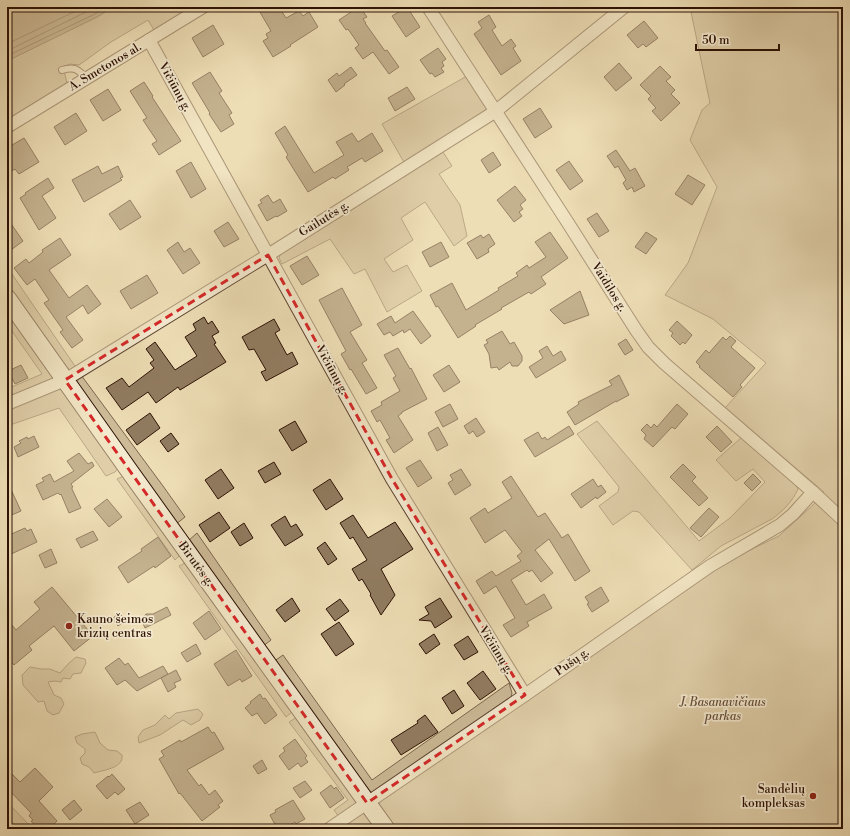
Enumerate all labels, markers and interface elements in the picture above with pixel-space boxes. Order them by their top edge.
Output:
scale bar [696,26,779,52]
text: 50 m [702,33,730,48]
street label: A. Smetonos al. [65,39,144,95]
street label: Vičiūnų g. [155,59,195,114]
street label: Gailutės g. [296,198,352,240]
street label: Vaidilos g. [587,259,630,315]
street label: Vičiūnų g. [312,342,352,397]
street label: Birutės g. [174,538,217,589]
place label: Kauno šeimos krizių centras [77,612,153,641]
marker: Kauno šeimos krizių centras [64,621,74,631]
street label: Vičiūnų g. [475,622,517,677]
street label: Pušų g. [552,645,592,679]
park label: J. Basanavičiaus parkas [678,695,766,724]
place label: Sandėlių kompleksas [742,782,805,811]
marker: Sandėlių kompleksas [808,791,818,801]

